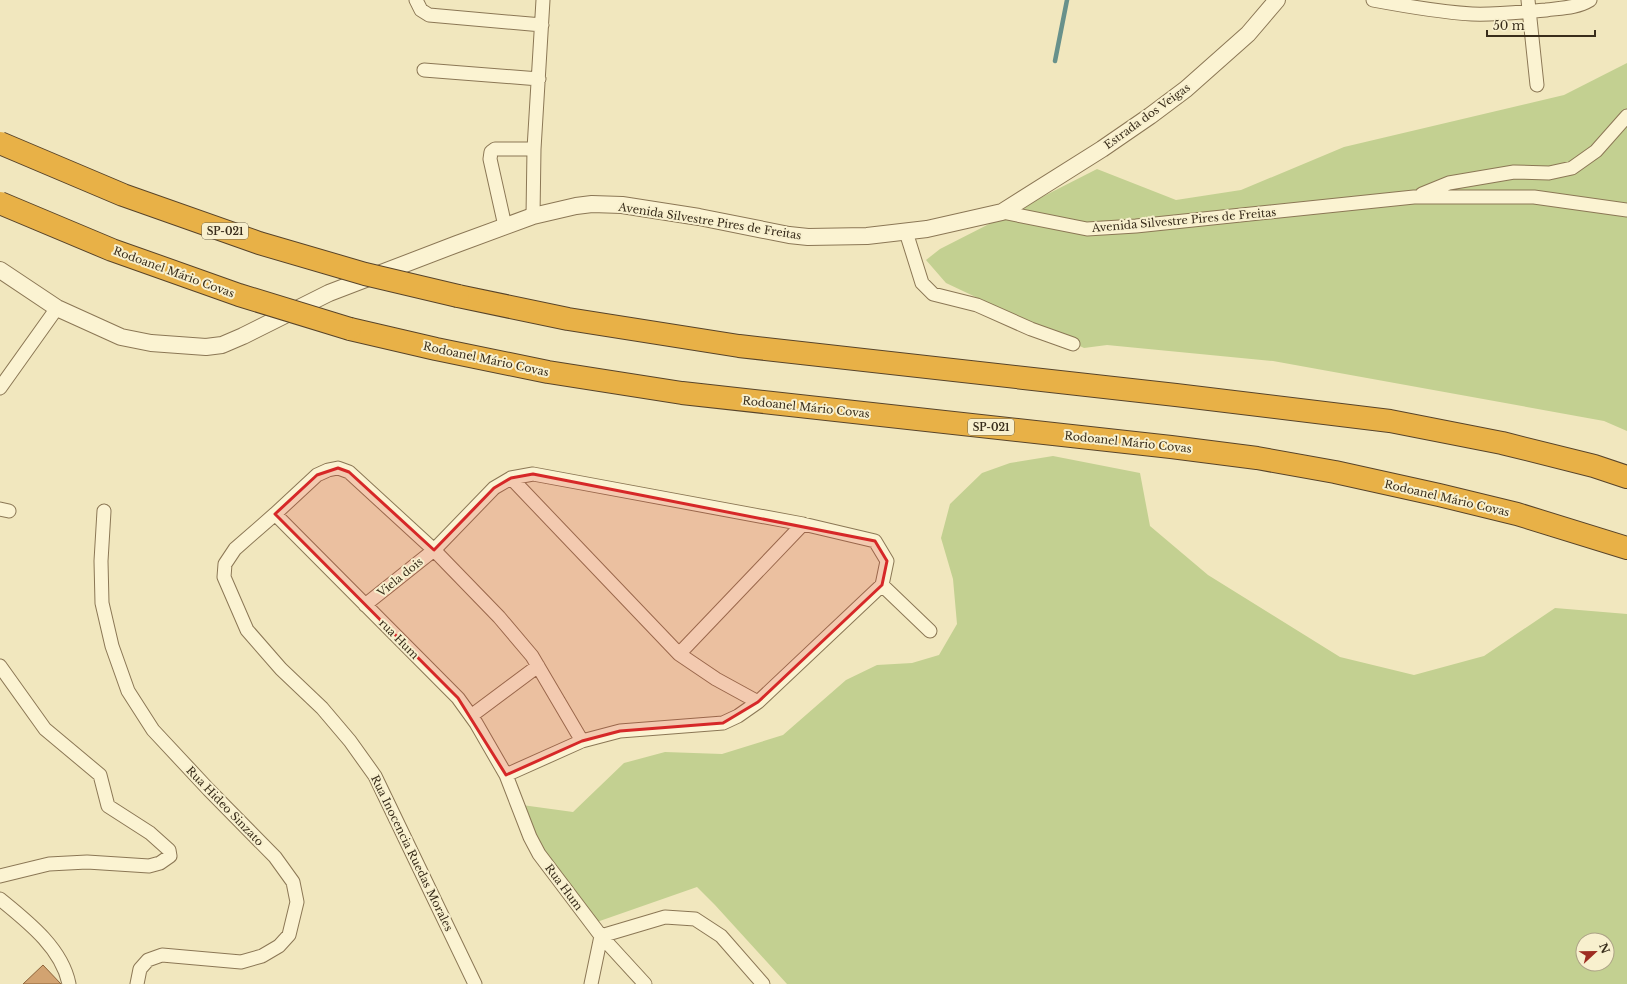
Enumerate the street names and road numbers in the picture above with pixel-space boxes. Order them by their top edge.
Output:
street label: Estrada dos Veigas [1101,80,1193,152]
street label: Avenida Silvestre Pires de Freitas [617,199,802,242]
street label: Avenida Silvestre Pires de Freitas [1090,205,1277,235]
road number: SP-021 [202,223,248,239]
street label: Rodoanel Mário Covas [111,244,237,300]
street label: Rodoanel Mário Covas [422,339,550,379]
street label: Rodoanel Mário Covas [742,393,870,421]
road number: SP-021 [968,419,1014,435]
street label: Rodoanel Mário Covas [1064,428,1192,456]
street label: Rodoanel Mário Covas [1383,477,1511,519]
street label: Viela dois [374,554,426,600]
street label: rua Hum [376,616,422,662]
street label: Rua Hideo Sinzato [183,763,267,849]
street label: Rua Inocencia Ruedas Morales [368,773,456,933]
street label: Rua Hum [542,861,586,913]

